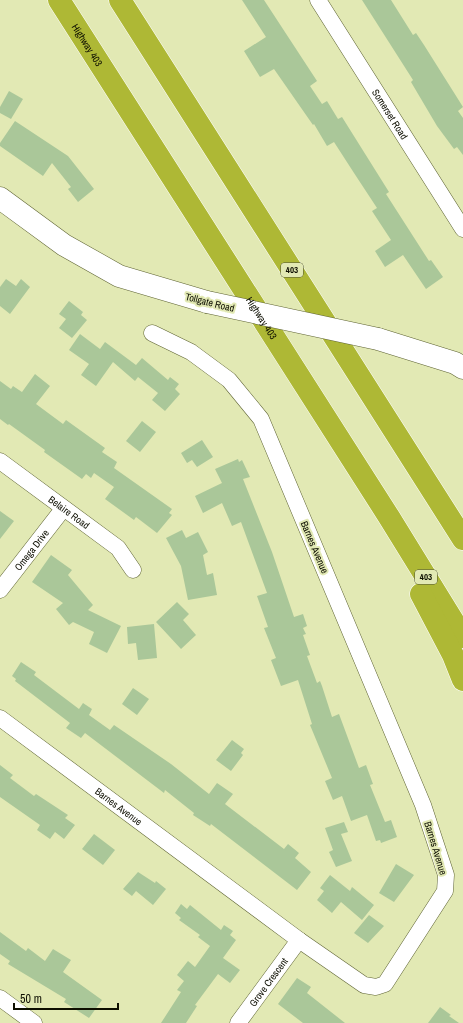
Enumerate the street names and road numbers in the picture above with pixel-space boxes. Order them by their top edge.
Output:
street label: Highway 403 [69,21,106,69]
street label: Somerset Road [369,87,411,142]
road number: 403 [281,263,303,277]
street label: Tollgate Road [184,290,236,315]
street label: Highway 403 [243,294,280,342]
street label: Belaire Road [46,493,92,532]
street label: Barnes Avenue [298,519,332,576]
street label: Omega Drive [12,526,52,573]
road number: 403 [415,570,437,584]
street label: Barnes Avenue [92,785,145,829]
street label: Barnes Avenue [421,820,450,877]
street label: Grove Crescent [246,955,291,1009]

